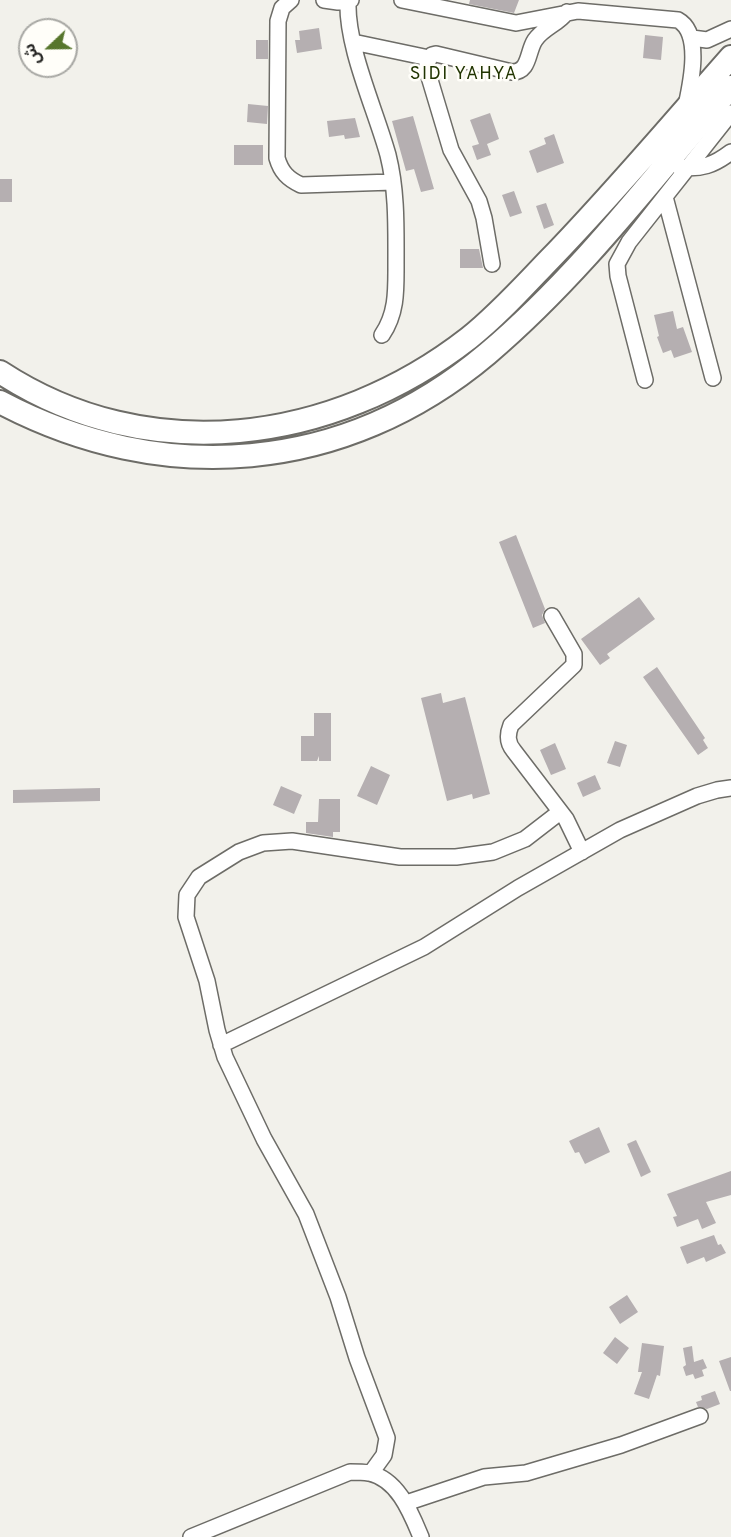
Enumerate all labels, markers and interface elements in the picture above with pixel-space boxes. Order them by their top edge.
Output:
north arrow [18,18,78,78]
text: ش [20,40,47,68]
district label: SIDI YAHYA [410,64,518,86]

